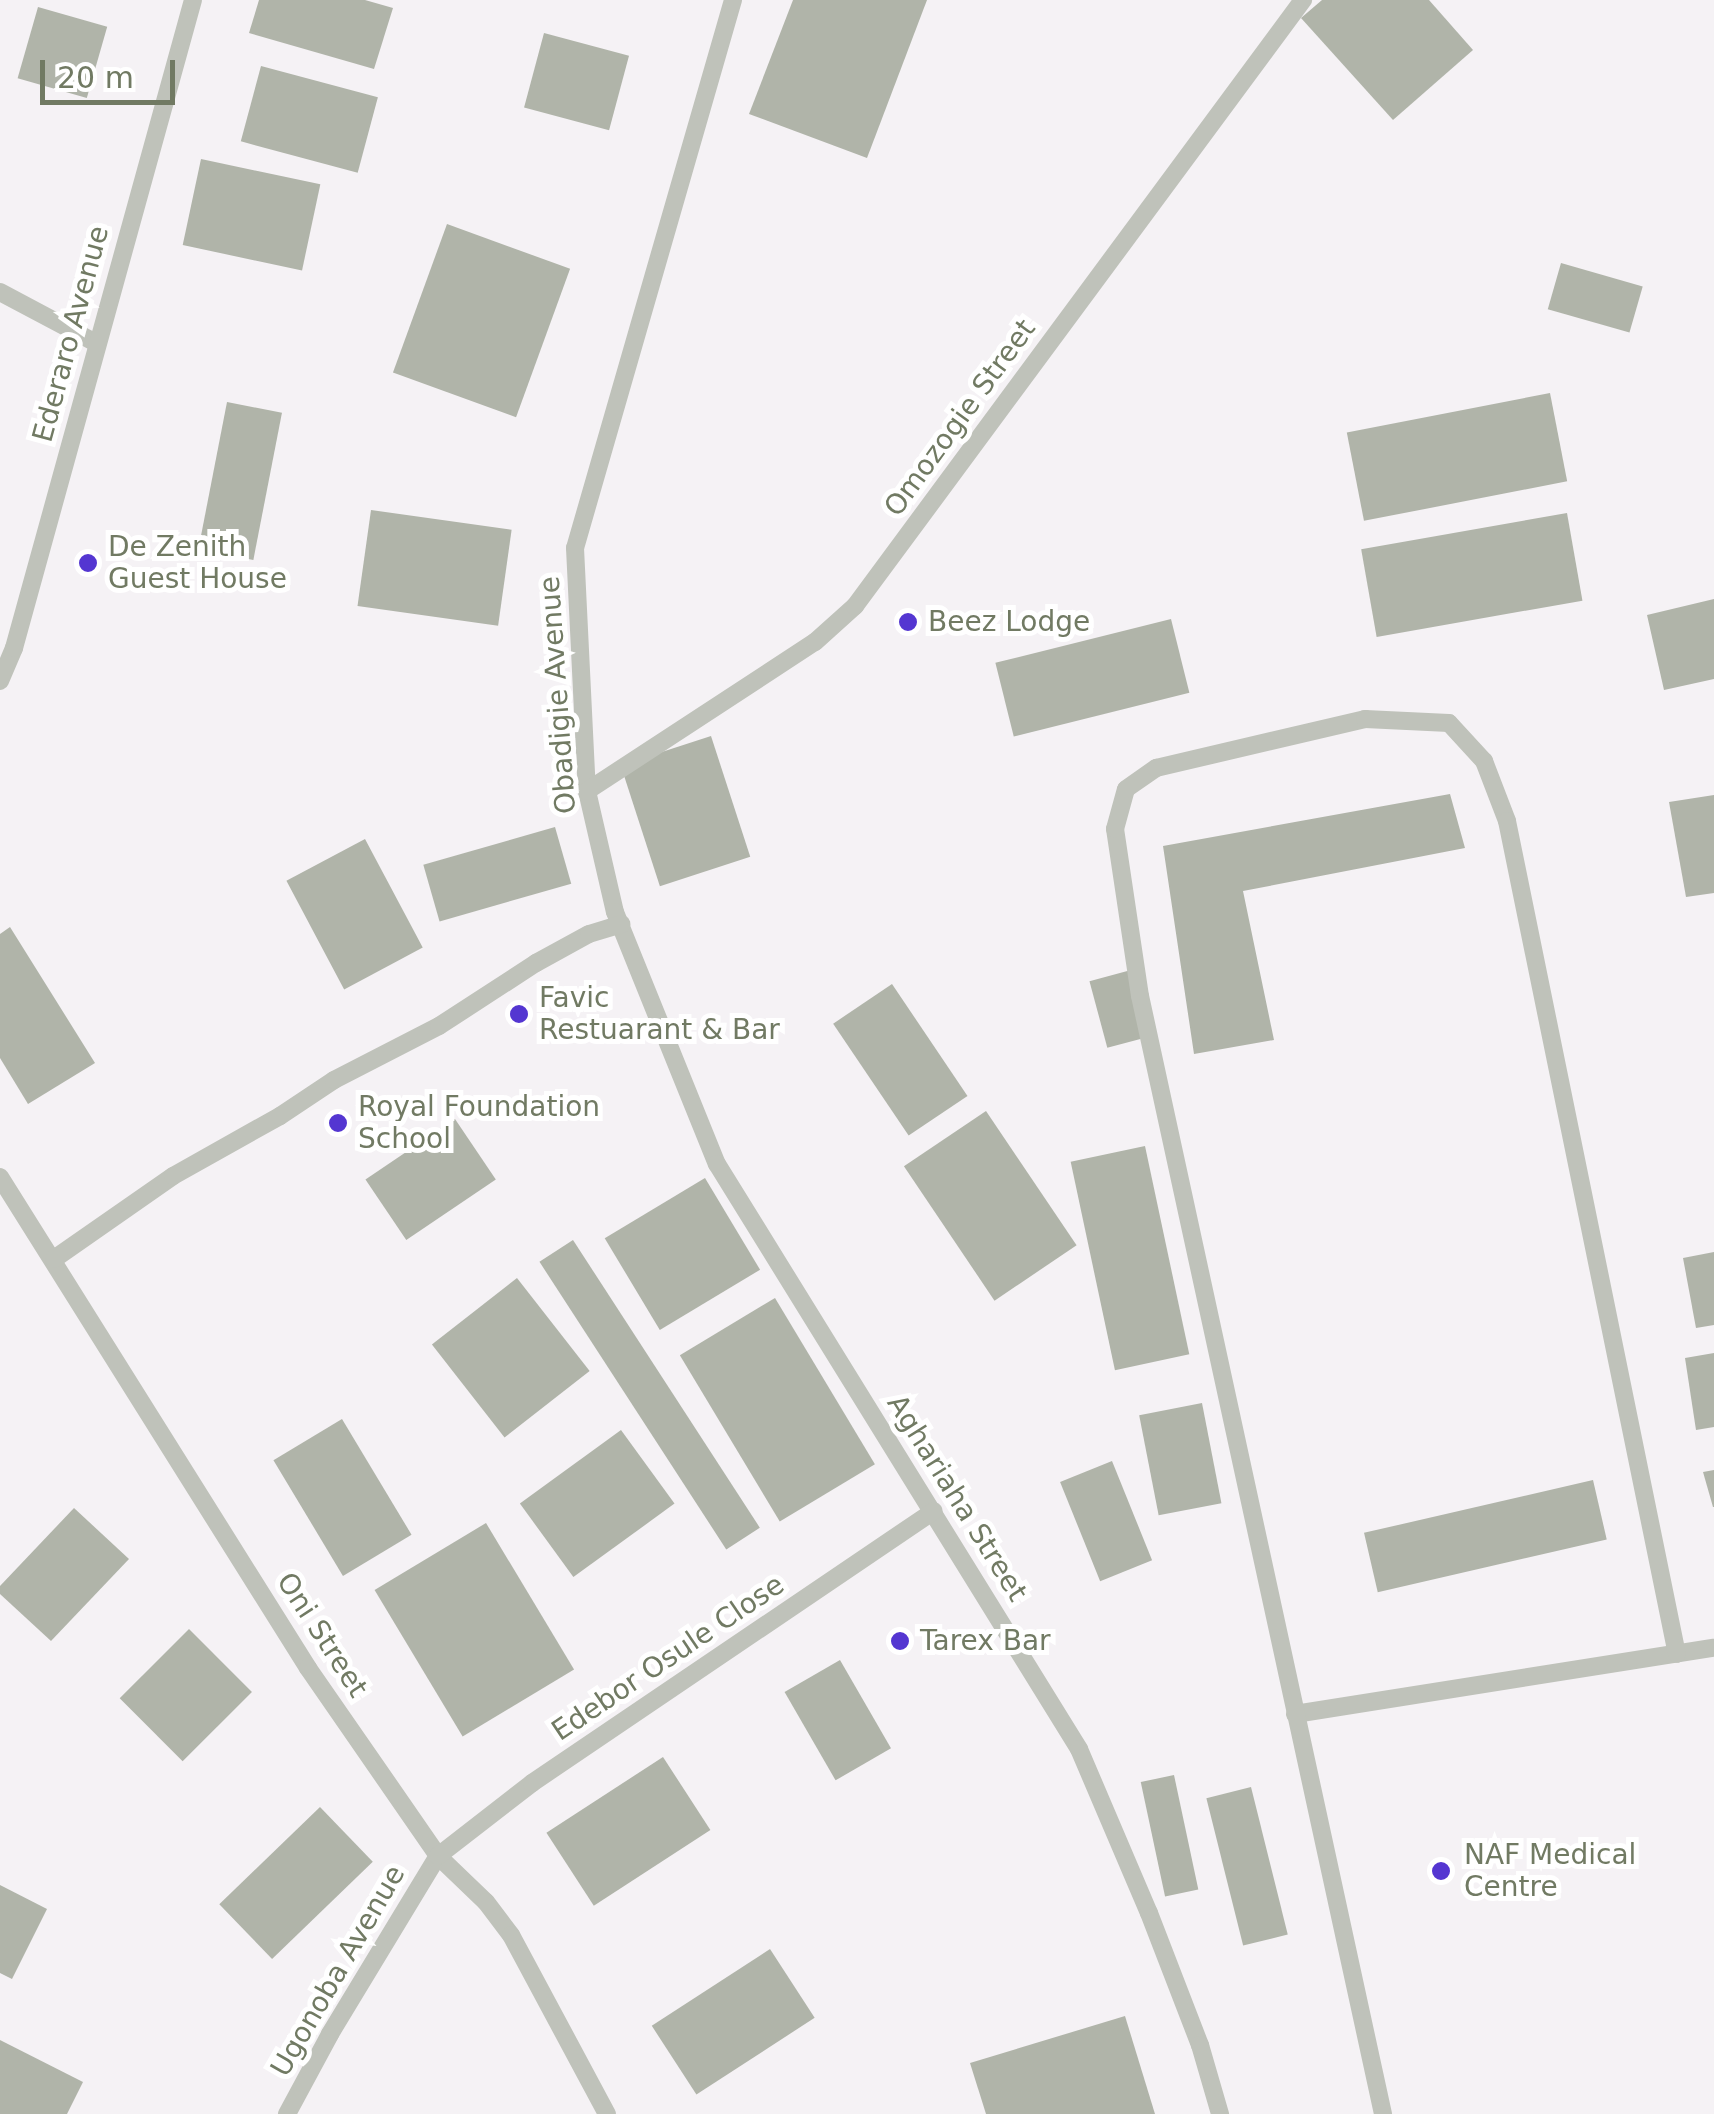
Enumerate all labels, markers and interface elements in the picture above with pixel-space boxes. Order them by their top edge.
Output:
scale bar [45,40,180,102]
text: 20 m [57,60,134,95]
street label: Ederaro Avenue [26,222,116,446]
street label: Omozogie Street [877,313,1043,523]
place label: De Zenith Guest House [108,530,287,596]
marker: De Zenith Guest House [77,552,99,574]
street label: Obadigie Avenue [533,575,583,815]
place label: Beez Lodge [928,605,1090,639]
marker: Beez Lodge [897,611,919,633]
place label: Favic Restuarant & Bar [539,981,780,1047]
marker: Favic Restuarant & Bar [508,1003,530,1025]
place label: Royal Foundation School [358,1090,600,1156]
marker: Royal Foundation School [327,1112,349,1134]
street label: Aghariaha Street [880,1389,1034,1607]
street label: Oni Street [269,1566,375,1704]
street label: Edebor Osule Close [546,1568,790,1748]
place label: Tarex Bar [920,1624,1051,1658]
marker: Tarex Bar [889,1630,911,1652]
place label: NAF Medical Centre [1464,1838,1636,1904]
marker: NAF Medical Centre [1428,1858,1454,1884]
street label: Ugonoba Avenue [264,1859,412,2083]

